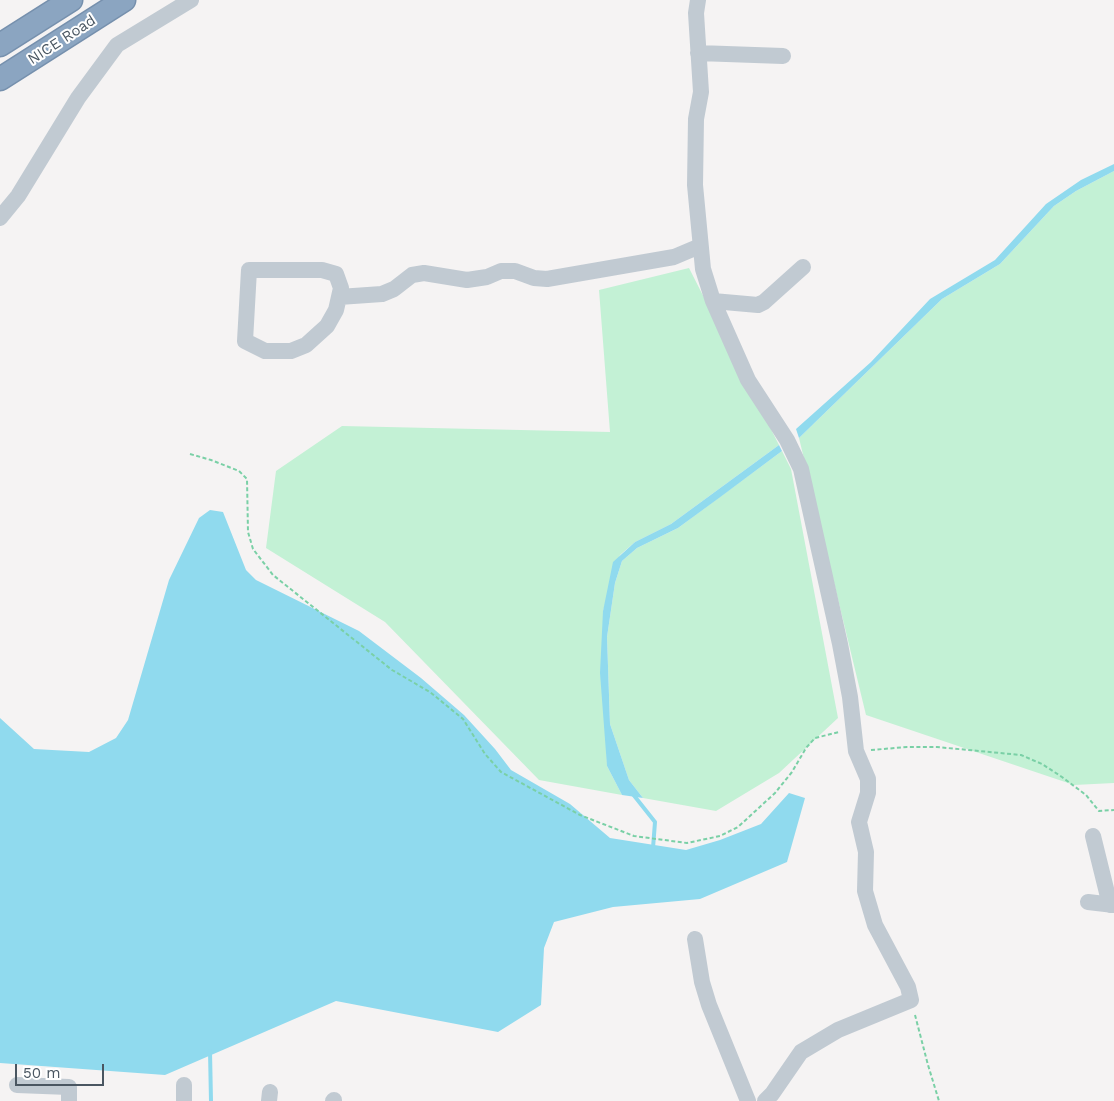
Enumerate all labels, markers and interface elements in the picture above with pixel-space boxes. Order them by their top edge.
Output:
street label: NICE Road [25,11,99,69]
scale bar [18,1054,106,1086]
text: 50 m [23,1064,60,1082]

